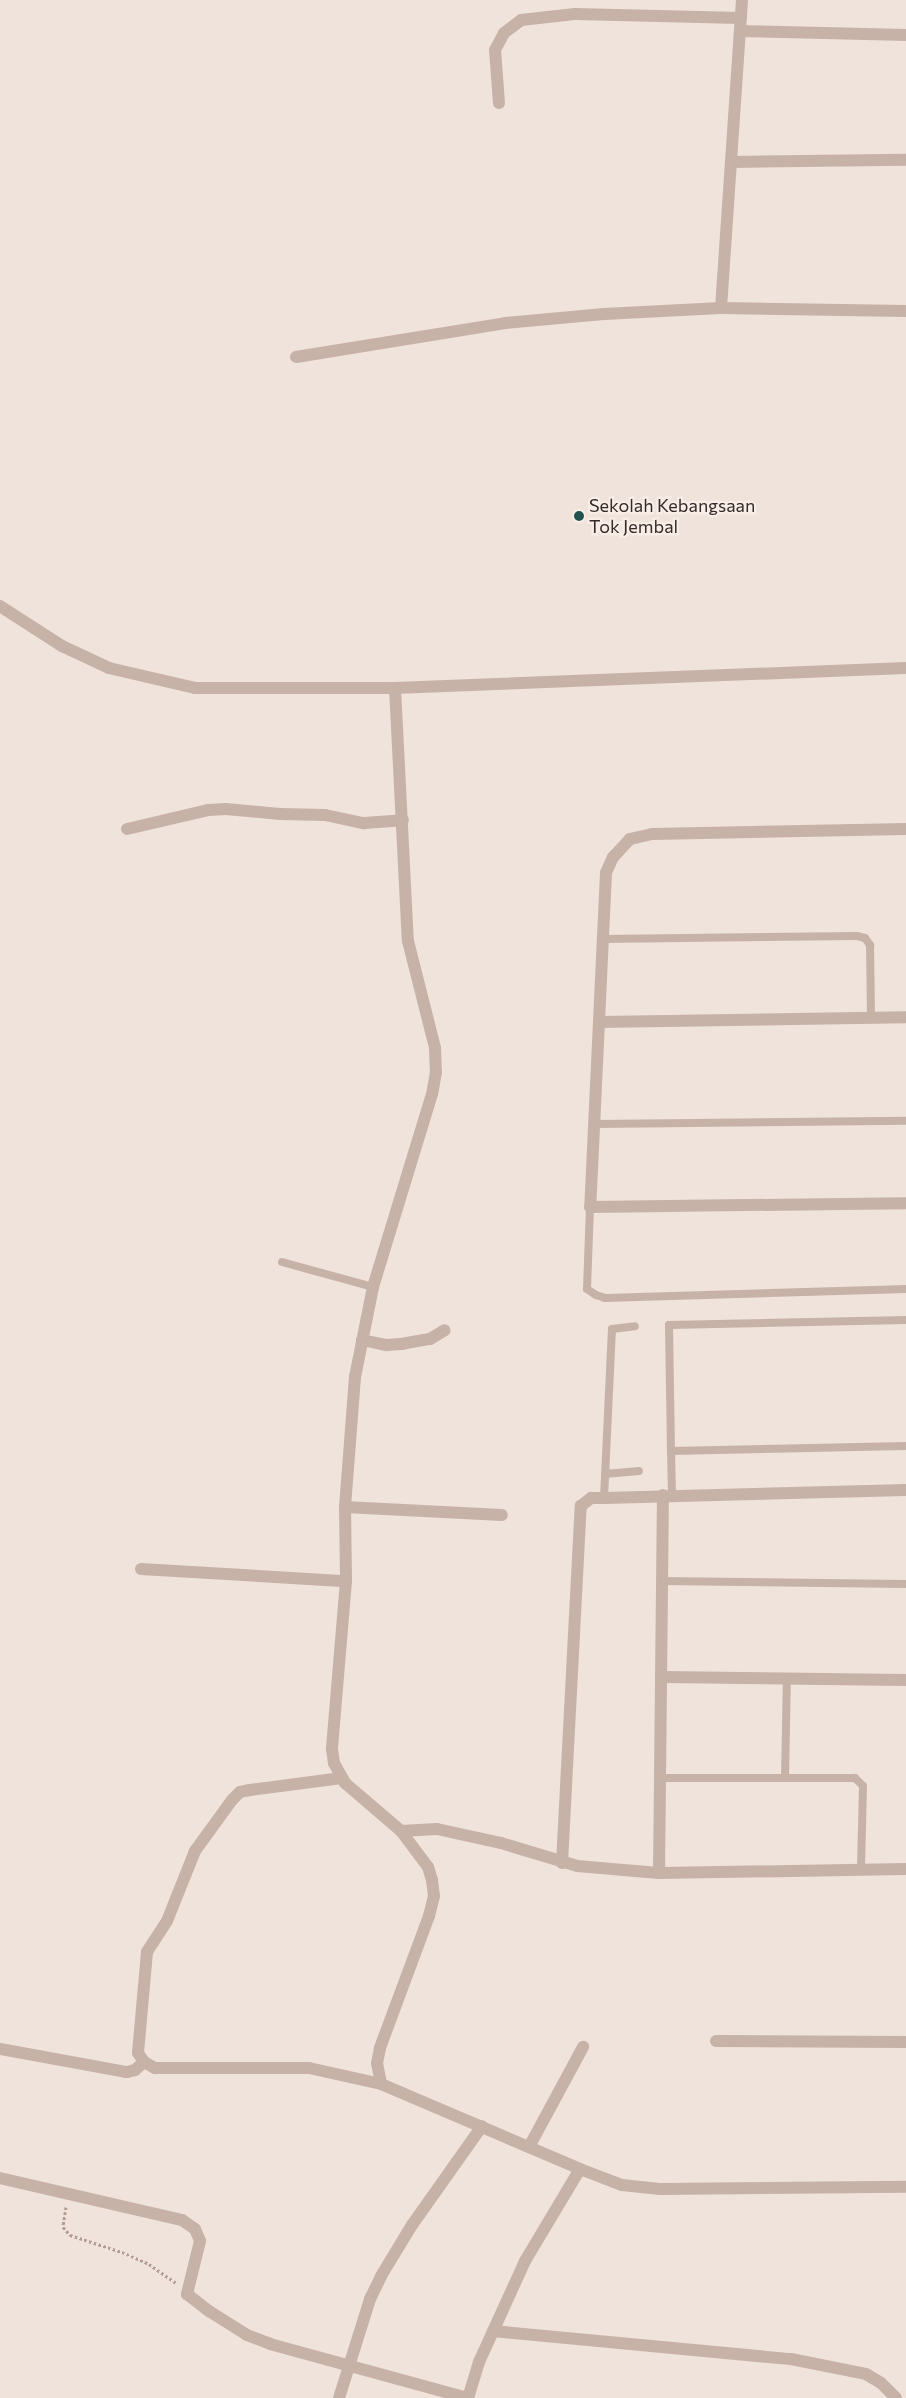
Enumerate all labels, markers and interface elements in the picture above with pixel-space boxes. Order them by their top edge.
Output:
place label: Sekolah Kebangsaan Tok Jembal [589,495,755,538]
marker: Sekolah Kebangsaan Tok Jembal [573,510,585,522]

